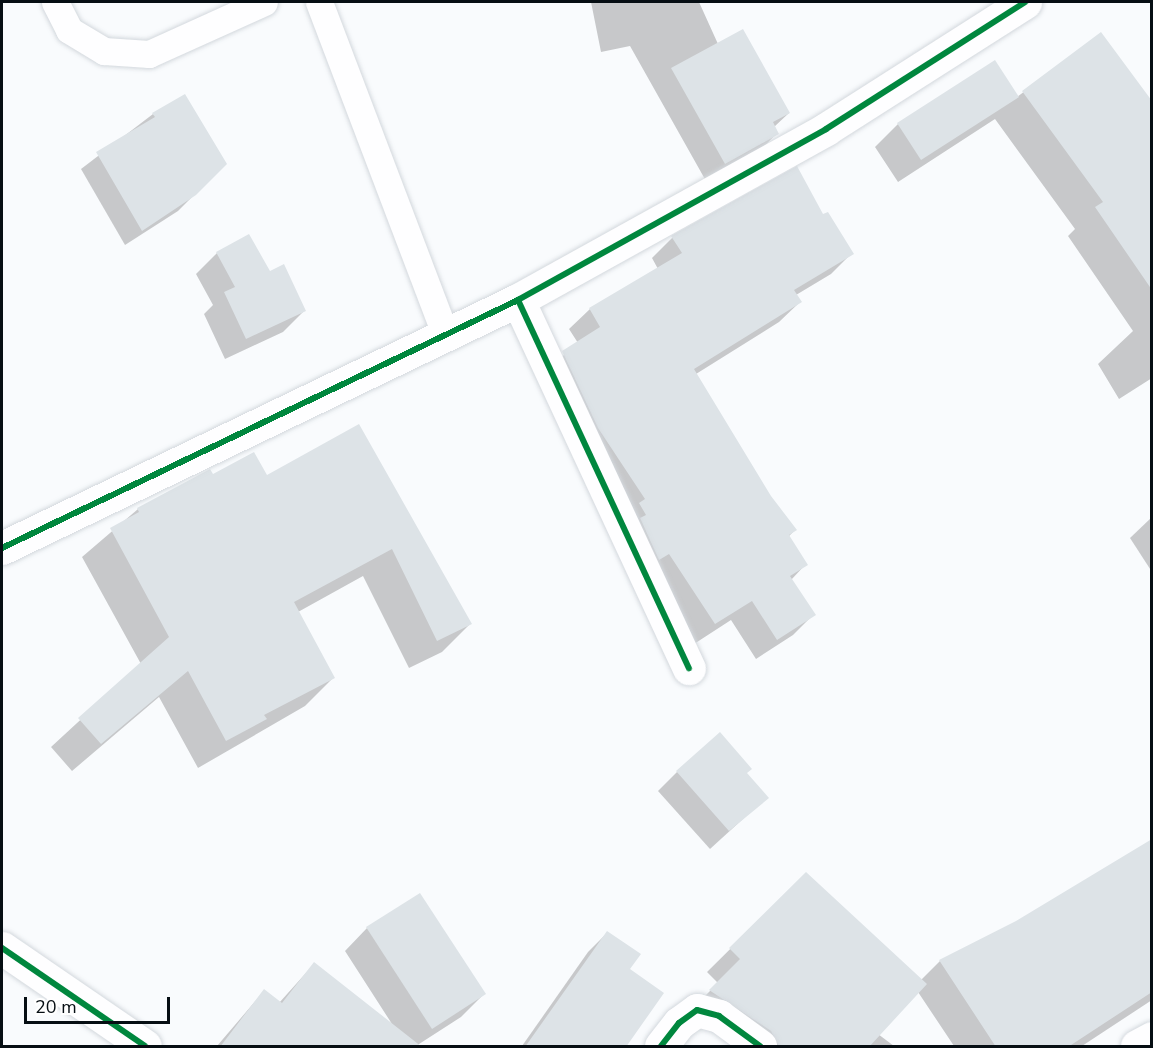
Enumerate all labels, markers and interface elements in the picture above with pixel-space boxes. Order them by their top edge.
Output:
scale bar [27,985,172,1023]
text: 20 m [35,995,77,1019]

